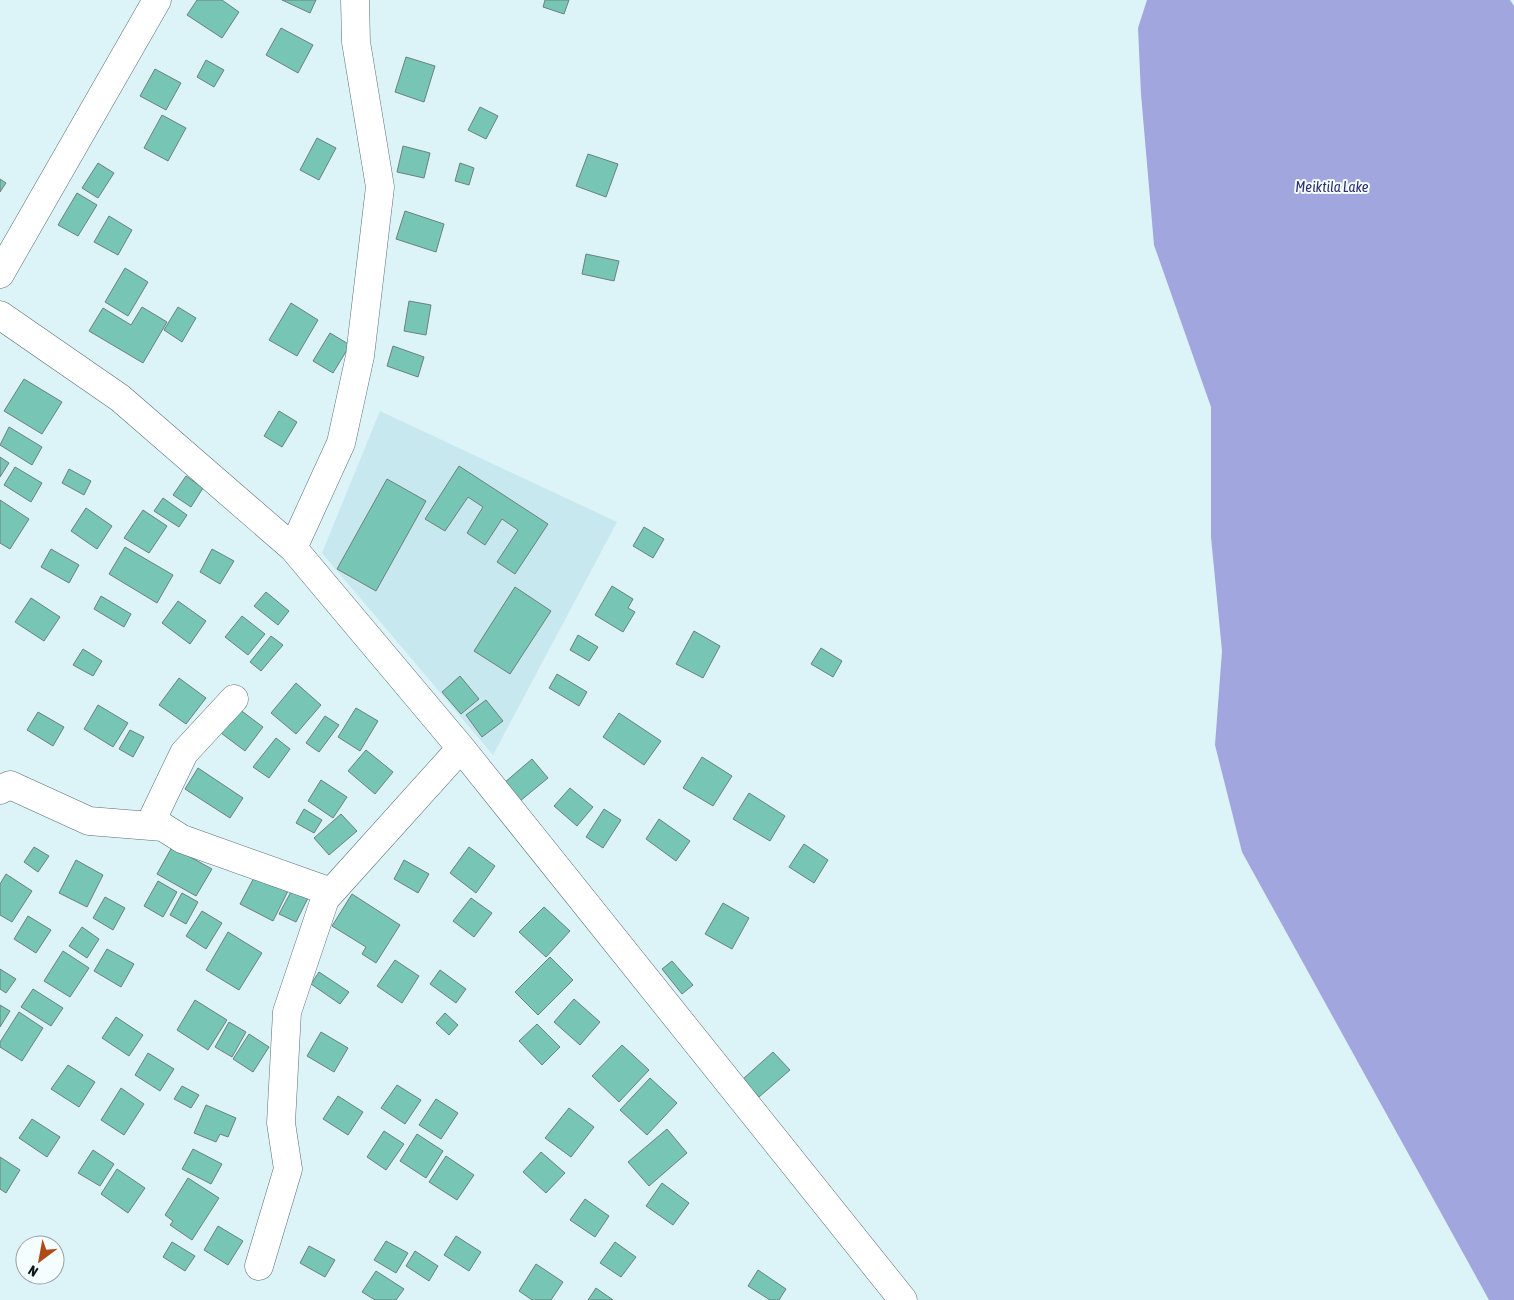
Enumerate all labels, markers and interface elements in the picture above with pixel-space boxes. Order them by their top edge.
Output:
water label: Meiktila Lake [1295,178,1369,195]
north arrow [15,1235,65,1285]
text: N [25,1262,41,1280]

